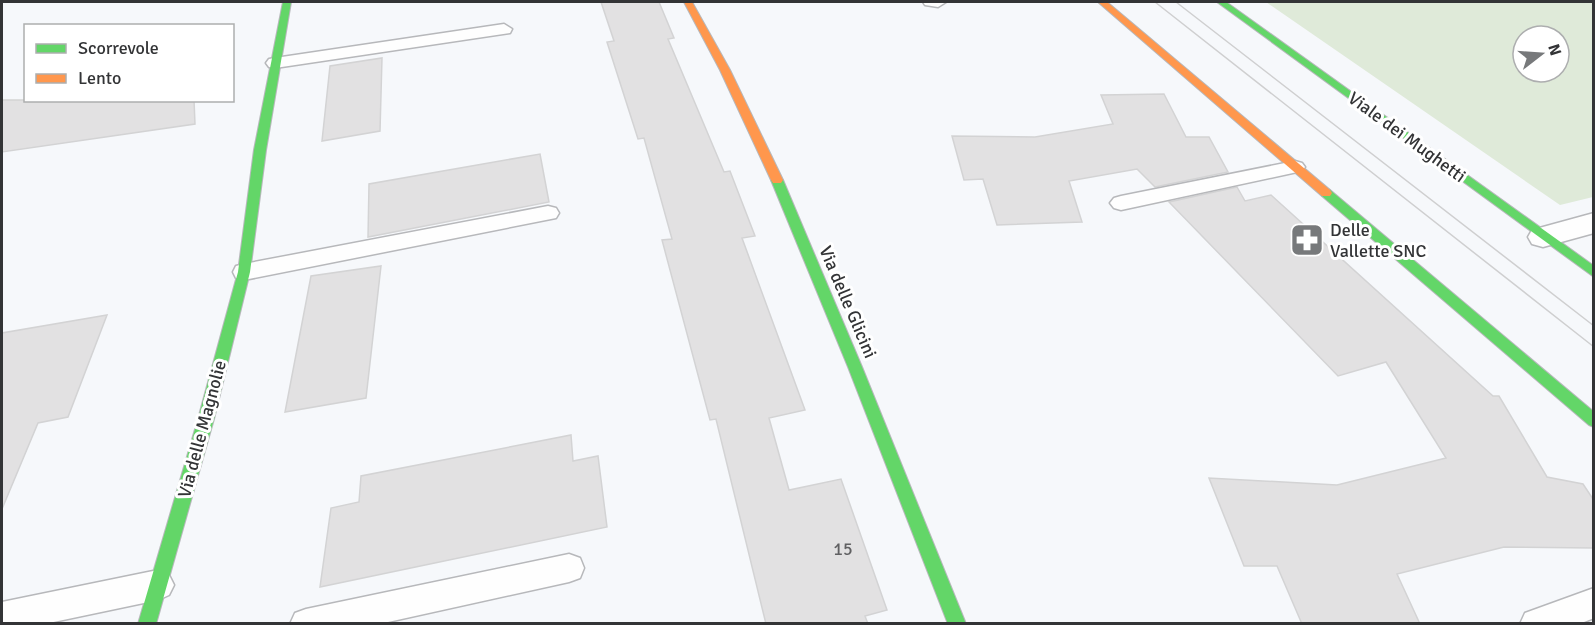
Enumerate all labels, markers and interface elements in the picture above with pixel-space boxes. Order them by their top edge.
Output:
legend [24,24,234,102]
north arrow [1511,24,1571,84]
text: Scorrevole [78,37,159,59]
text: N [1543,42,1566,58]
text: Lento [78,67,121,89]
street label: Viale dei Mughetti [1344,87,1470,187]
place label: Delle Vallette SNC [1330,219,1427,262]
pharmacy icon: Delle Vallette SNC [1289,222,1325,258]
street label: Via delle Glicini [814,243,882,361]
street label: Via delle Magnolie [173,358,231,500]
house number: 15 [833,538,853,560]

